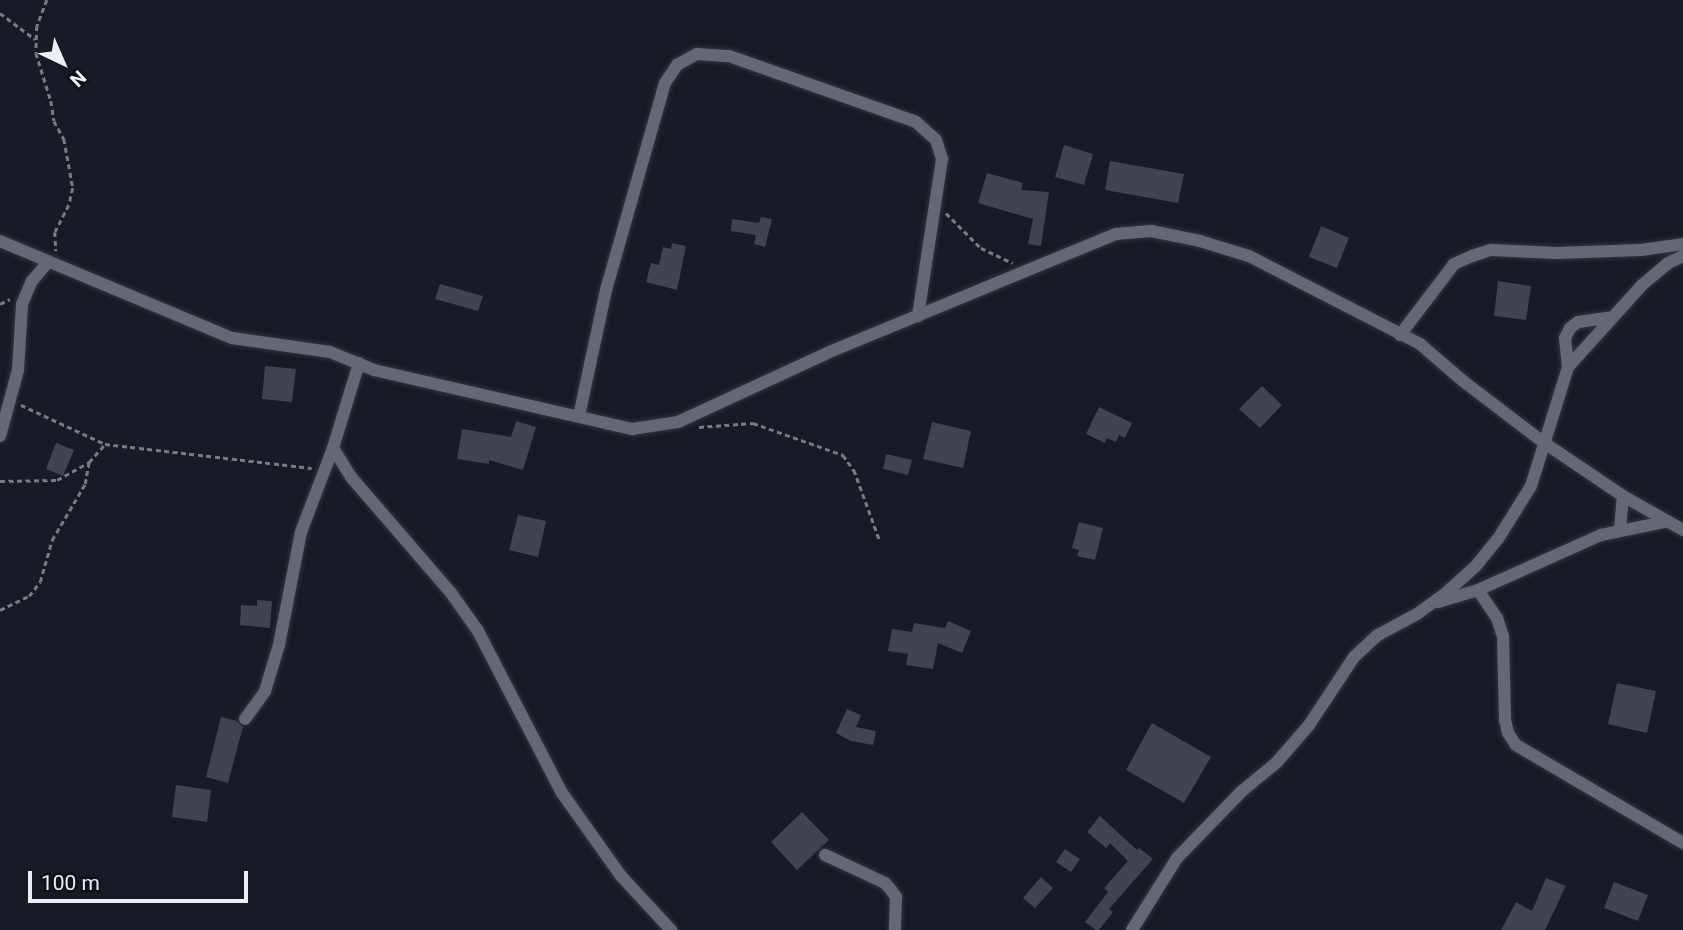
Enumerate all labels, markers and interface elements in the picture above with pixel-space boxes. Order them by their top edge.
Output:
north arrow [28,28,98,98]
text: N [65,66,91,91]
scale bar [32,856,252,900]
text: 100 m [41,871,100,895]

